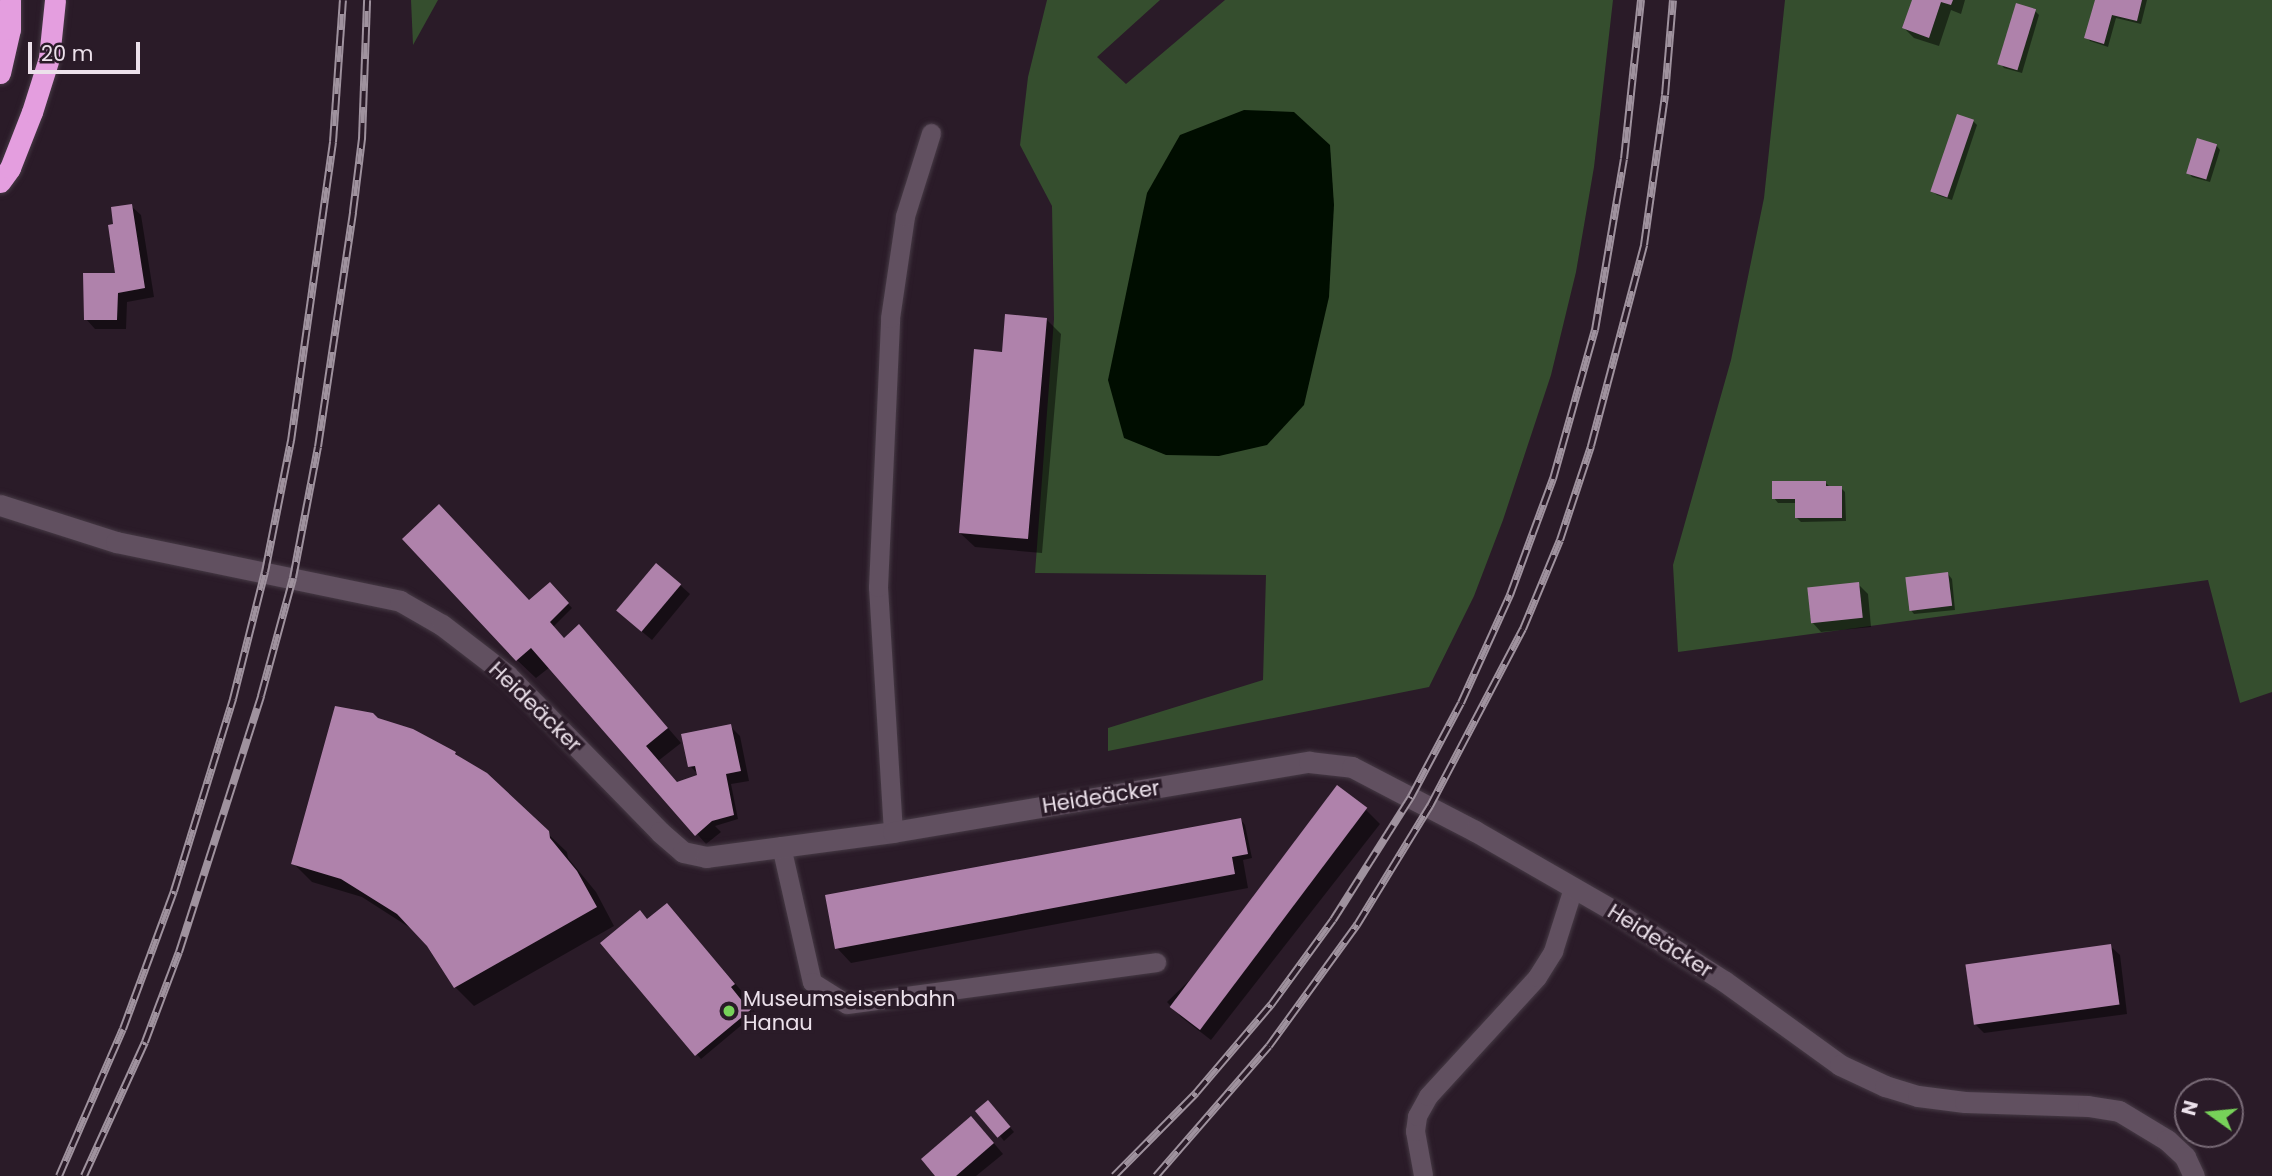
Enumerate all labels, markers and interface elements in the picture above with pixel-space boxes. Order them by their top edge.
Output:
scale bar [32,28,144,72]
text: 20 m [41,39,94,68]
street label: Heideäcker [484,657,586,757]
street label: Heideäcker [1040,775,1162,819]
street label: Heideäcker [1603,899,1717,983]
place label: Museumseisenbahn Hanau [743,986,955,1036]
marker: Museumseisenbahn Hanau [721,1003,737,1019]
north arrow [2174,1078,2244,1148]
text: N [2175,1098,2205,1118]

